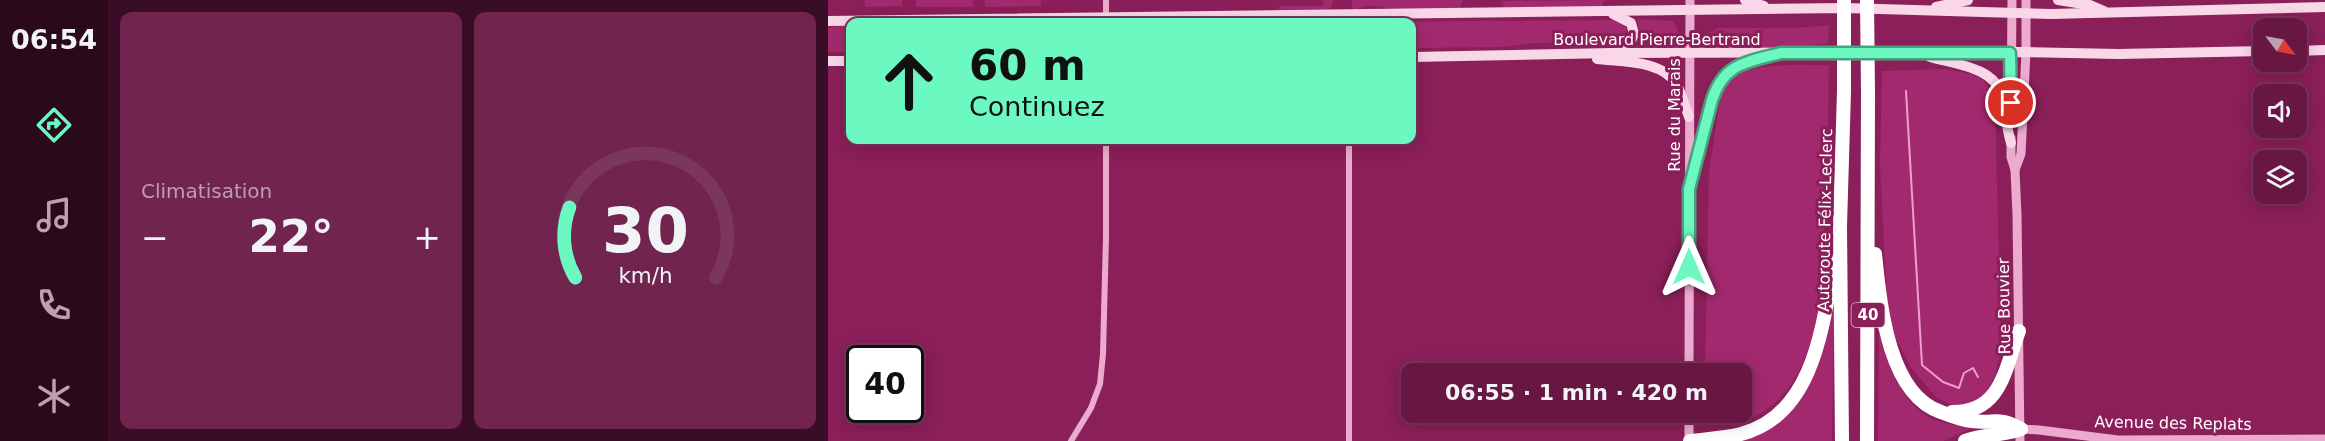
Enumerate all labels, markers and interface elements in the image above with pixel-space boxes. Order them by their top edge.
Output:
north arrow [2253,18,2307,72]
map controls [2253,18,2307,204]
text: 06:54 [11,24,97,55]
street label: Boulevard Pierre-Bertrand [1553,30,1761,49]
text: 60 m [969,41,1086,90]
icon: ahead [870,42,948,120]
street label: Rue du Marais [1665,58,1684,172]
pin [1985,77,2036,128]
button: sound [2253,84,2307,138]
icon: arrive [1994,86,2027,119]
text: Continuez [969,91,1105,122]
icon: directions [33,104,75,146]
street label: Autoroute Félix-Leclerc [1814,128,1836,312]
button: layers [2253,150,2307,204]
text: Climatisation [141,179,272,203]
icon: music [33,194,75,236]
text: 30 [602,194,688,267]
text: 22° [248,210,334,263]
text: − [141,218,169,257]
text: + [413,218,441,257]
position arrow [1657,235,1721,299]
street label: Rue Bouvier [1994,257,2014,355]
text: km/h [618,263,672,288]
icon: phone [33,284,75,326]
road number: 40 [1852,303,1884,327]
speed limit sign: 40 [846,345,924,423]
icon: climate [33,375,75,417]
text: 06:55 · 1 min · 420 m [1445,380,1708,405]
street label: Avenue des Replats [2094,412,2252,434]

